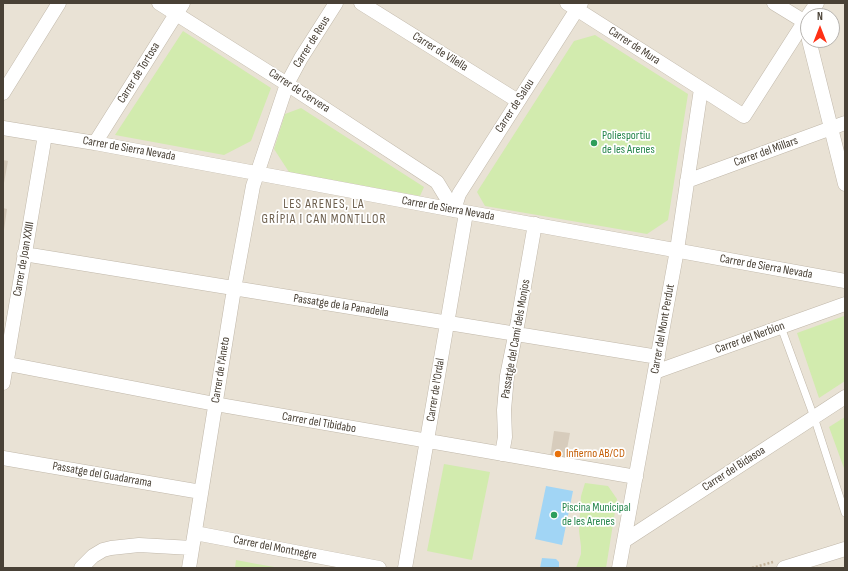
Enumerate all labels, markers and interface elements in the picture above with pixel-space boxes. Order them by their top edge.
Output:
north arrow [800,8,840,48]
text: N [817,10,823,23]
street label: Carrer de Reus [290,13,334,71]
street label: Carrer de Mura [605,24,663,68]
street label: Carrer de Vilella [410,29,470,75]
street label: Carrer de Tortosa [115,40,163,106]
street label: Carrer de Cervera [266,66,332,116]
street label: Carrer de Salou [492,77,538,135]
place label: Poliesportiu de les Arenes [602,129,655,157]
street label: Carrer de Sierra Nevada [82,134,176,164]
street label: Carrer del Millars [732,134,800,170]
marker: Poliesportiu de les Arenes [589,138,599,148]
street label: Carrer de Sierra Nevada [401,194,495,224]
district label: LES ARENES, LA GRÍPIA I CAN MONTLLOR [261,197,387,228]
street label: Carrer de Joan XXIII [10,221,38,297]
street label: Carrer de Sierra Nevada [719,252,813,282]
street label: Passatge del Camí dels Monjos [498,278,534,400]
street label: Carrer del Mont Perdut [648,283,678,375]
street label: Passatge de la Panadella [292,291,390,321]
street label: Carrer del Nerbion [713,319,787,357]
street label: Carrer de l'Aneto [209,336,233,404]
street label: Carrer de l'Ordal [424,357,448,423]
street label: Carrer del Tibidabo [281,409,357,437]
street label: Carrer del Bidasoa [700,443,768,495]
place label: Infierno AB/CD [566,447,625,461]
marker: Infierno AB/CD [553,449,563,459]
street label: Passatge del Guadarrama [51,459,153,491]
place label: Piscina Municipal de les Arenes [562,501,631,529]
marker: Piscina Municipal de les Arenes [549,510,559,520]
street label: Carrer del Montnegre [232,533,318,563]

